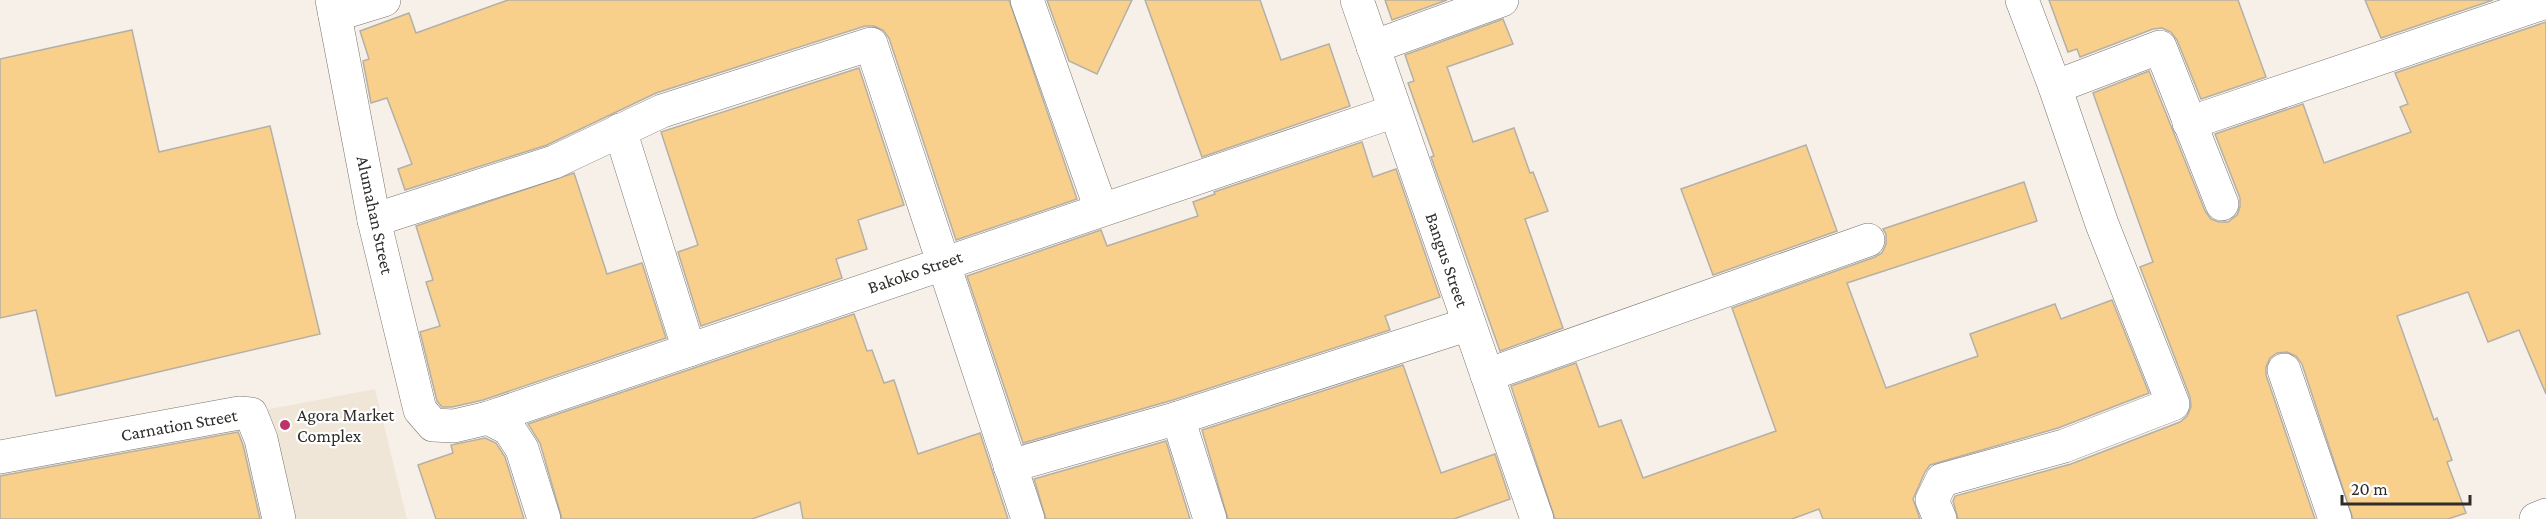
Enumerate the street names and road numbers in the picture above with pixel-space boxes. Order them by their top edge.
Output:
street label: Alumahan Street [353,154,398,277]
street label: Bangus Street [1421,210,1473,311]
street label: Bakoko Street [865,246,966,297]
street label: Carnation Street [119,405,240,445]

